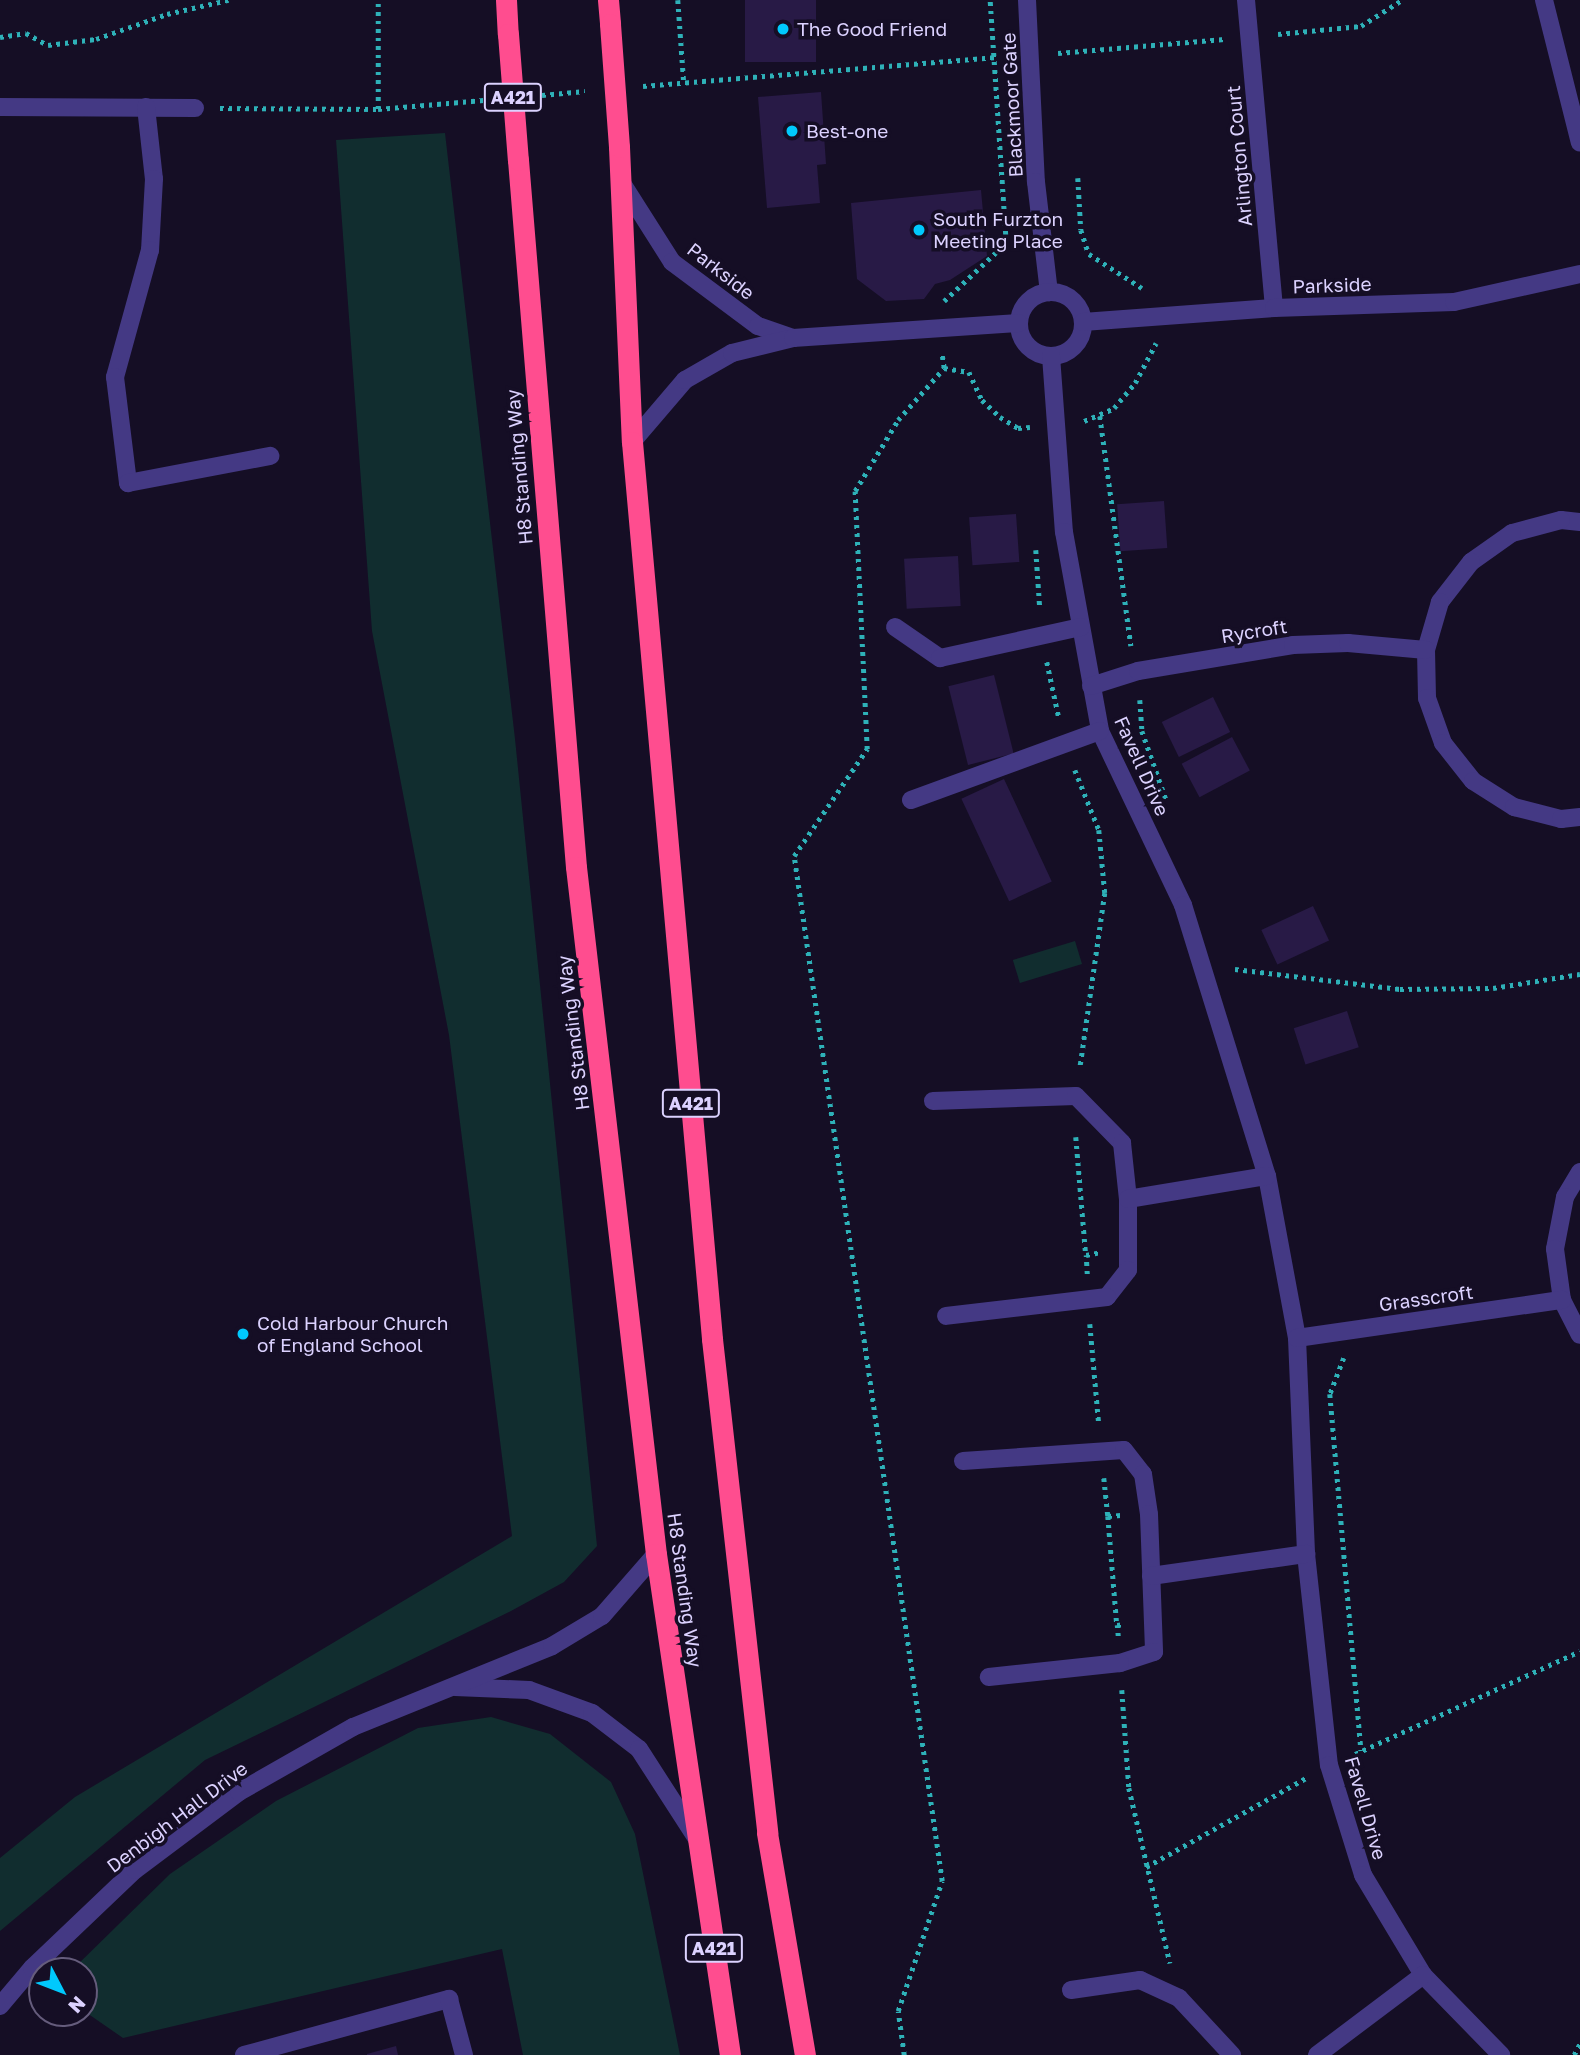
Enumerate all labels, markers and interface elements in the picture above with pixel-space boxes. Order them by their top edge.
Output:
place label: The Good Friend [797,18,947,40]
marker: The Good Friend [775,21,791,37]
street label: Blackmoor Gate [997,32,1027,178]
road number: A421 [483,82,543,112]
street label: Arlington Court [1221,85,1257,227]
place label: Best-one [806,120,888,142]
marker: Best-one [784,123,800,139]
place label: South Furzton Meeting Place [933,208,1063,252]
marker: South Furzton Meeting Place [911,222,927,238]
street label: Parkside [683,238,759,304]
street label: Parkside [1292,272,1372,298]
street label: H8 Standing Way [501,388,537,546]
street label: Rycroft [1219,615,1289,647]
street label: Favell Drive [1110,713,1174,819]
street label: H8 Standing Way [552,954,594,1112]
road number: A421 [661,1088,721,1118]
street label: Grasscroft [1377,1280,1475,1316]
place label: Cold Harbour Church of England School [257,1312,448,1356]
marker: Cold Harbour Church of England School [235,1326,251,1342]
street label: H8 Standing Way [663,1511,707,1669]
street label: Favell Drive [1340,1754,1392,1862]
street label: Denbigh Hall Drive [102,1757,252,1877]
road number: A421 [684,1934,744,1962]
north arrow [28,1957,98,2027]
text: N [64,1992,91,2018]

